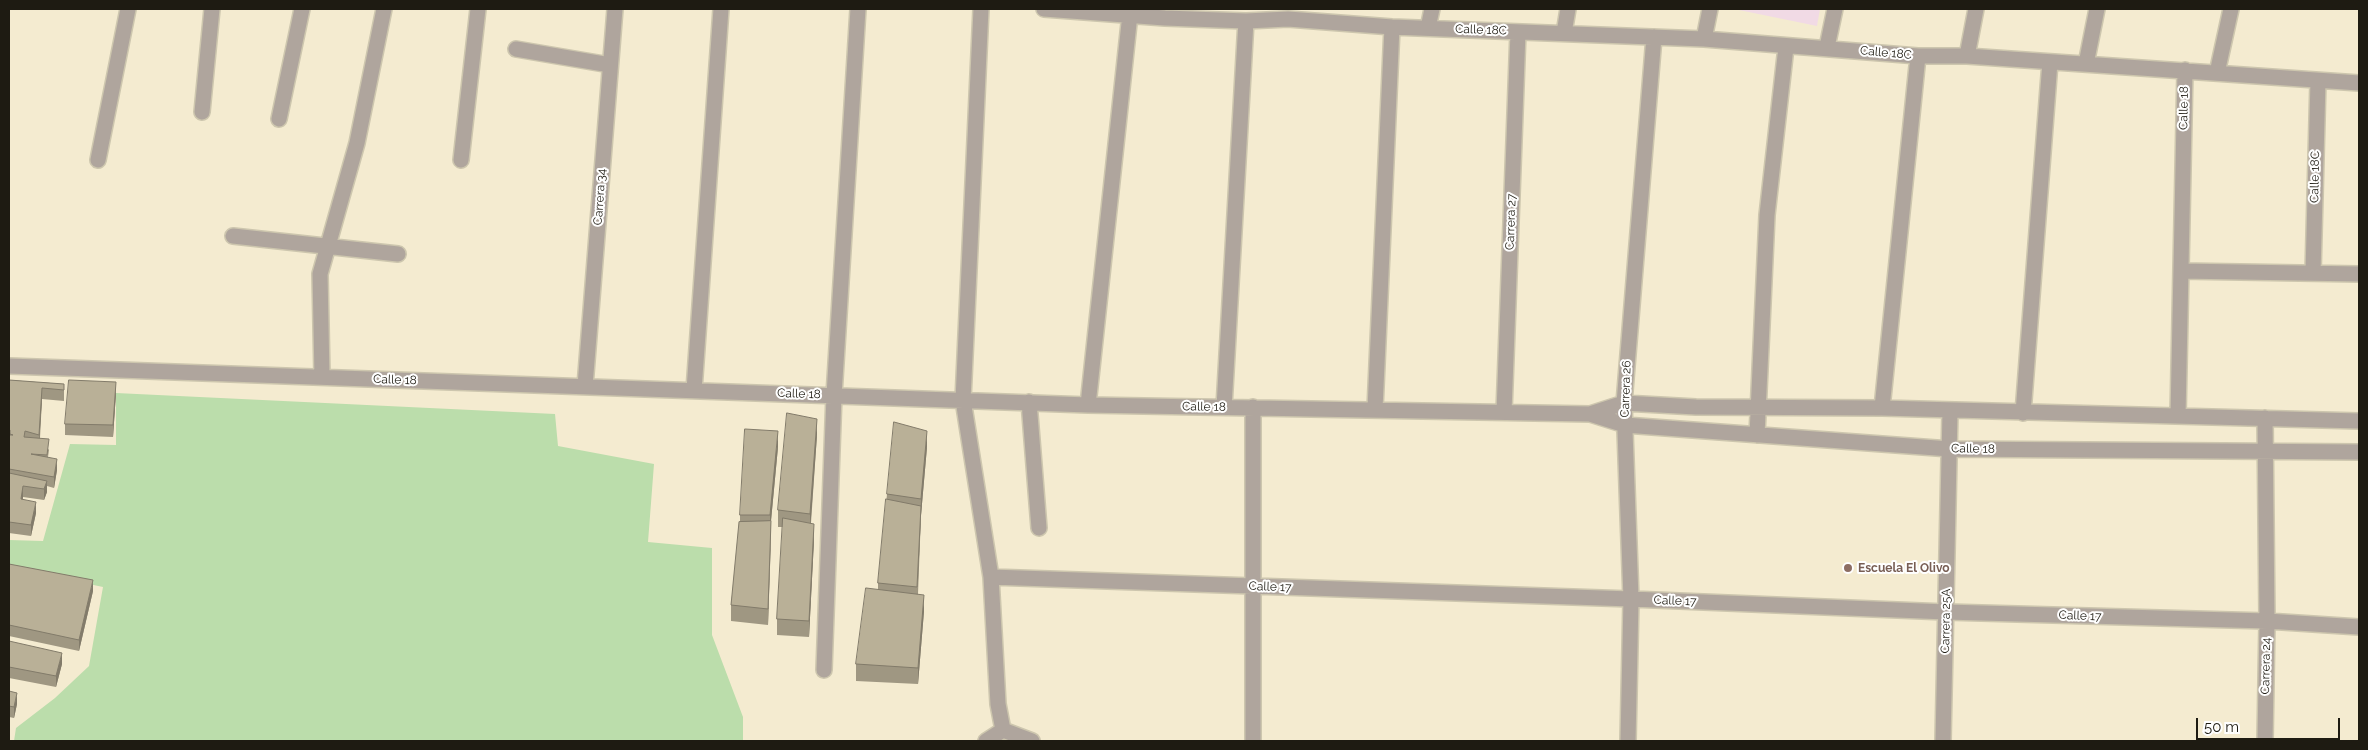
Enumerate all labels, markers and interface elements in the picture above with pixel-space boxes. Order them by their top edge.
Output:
street label: Calle 18C [1455,22,1507,38]
street label: Calle 18C [1860,44,1912,62]
street label: Calle 18 [2176,86,2192,130]
street label: Calle 18C [2307,151,2323,203]
street label: Carrera 34 [591,168,609,226]
street label: Carrera 27 [1503,194,1519,250]
street label: Carrera 26 [1618,360,1634,418]
street label: Calle 18 [373,372,417,388]
street label: Calle 18 [777,386,821,402]
street label: Calle 18 [1182,399,1226,415]
street label: Calle 18 [1951,441,1995,457]
place label: Escuela El Olivo [1858,561,1950,575]
marker: Escuela El Olivo [1842,562,1854,574]
street label: Calle 17 [1248,579,1292,595]
street label: Carrera 25A [1938,589,1954,653]
street label: Calle 17 [1653,593,1697,609]
street label: Calle 17 [2058,608,2102,624]
street label: Carrera 24 [2258,638,2274,694]
scale bar [2198,708,2342,740]
text: 50 m [2204,718,2239,736]

